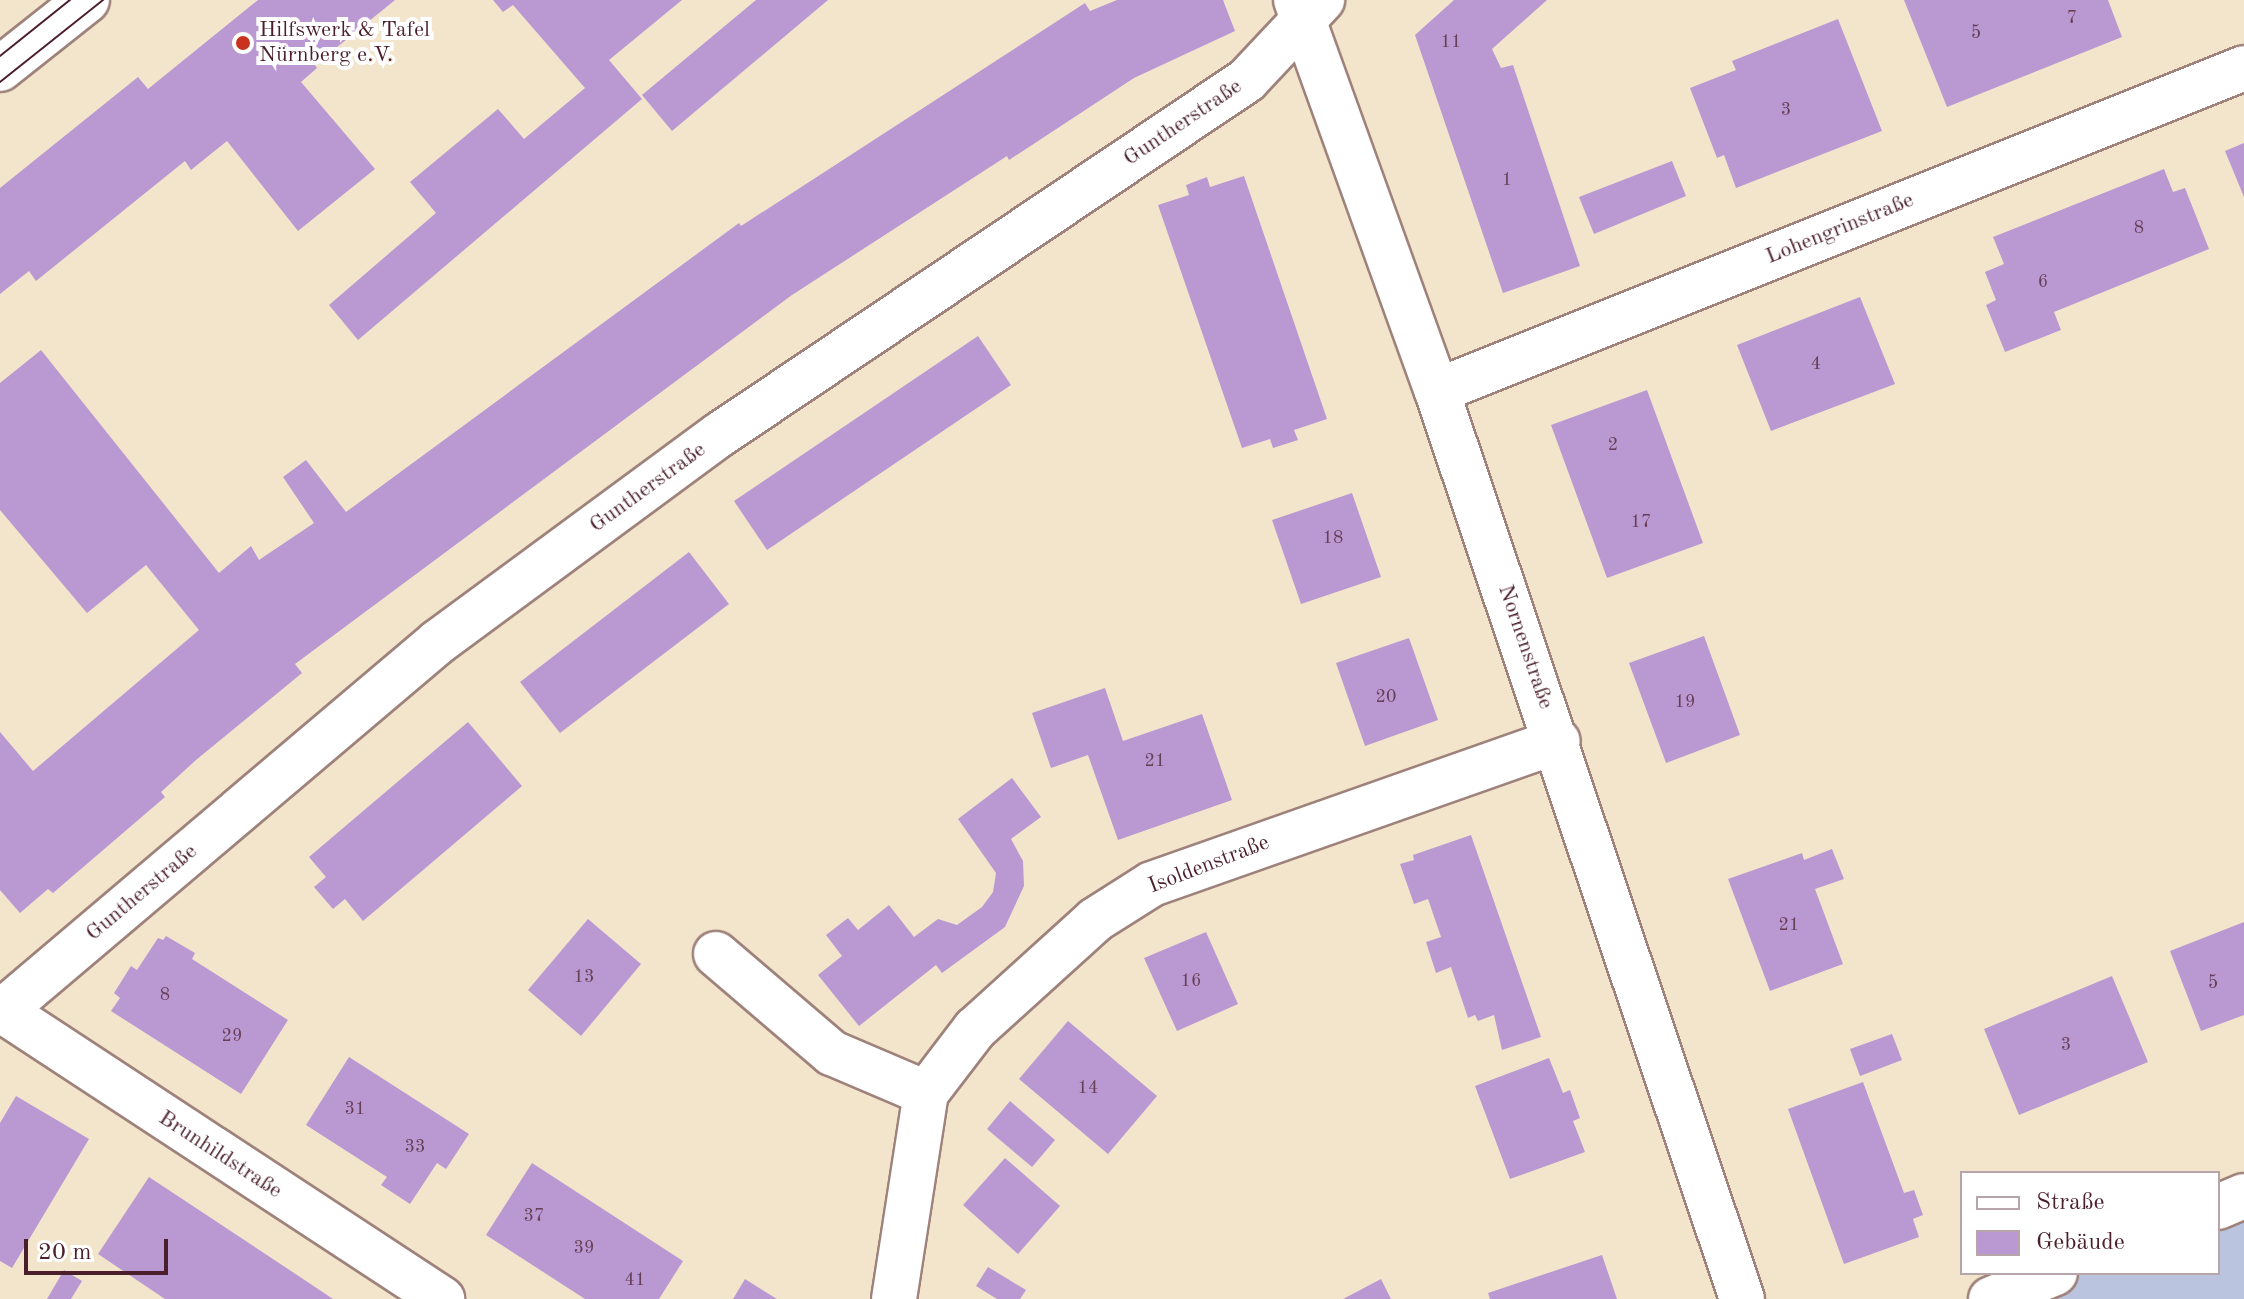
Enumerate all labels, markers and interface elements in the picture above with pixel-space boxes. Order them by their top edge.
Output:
house number: 7 [2067,7,2077,29]
place label: Hilfswerk & Tafel Nürnberg e.V. [259,17,430,68]
house number: 5 [1971,22,1981,44]
house number: 11 [1441,31,1461,53]
marker: Hilfswerk & Tafel Nürnberg e.V. [234,34,252,52]
street label: Guntherstraße [1119,74,1247,172]
house number: 3 [1781,99,1791,121]
house number: 1 [1502,169,1512,191]
street label: Lohengrinstraße [1762,187,1918,271]
house number: 8 [2134,217,2144,239]
house number: 6 [2038,271,2048,293]
house number: 4 [1811,353,1821,375]
house number: 2 [1608,434,1618,456]
street label: Guntherstraße [585,437,711,539]
house number: 17 [1631,511,1651,533]
house number: 18 [1323,527,1343,549]
street label: Nornenstraße [1491,581,1559,713]
house number: 20 [1376,686,1396,708]
house number: 19 [1675,691,1695,713]
house number: 21 [1145,750,1165,772]
street label: Isoldenstraße [1145,830,1273,900]
street label: Guntherstraße [81,839,203,947]
house number: 21 [1779,914,1799,936]
house number: 13 [574,966,594,988]
house number: 16 [1181,970,1201,992]
house number: 5 [2208,972,2218,994]
house number: 8 [160,984,170,1006]
house number: 29 [222,1025,242,1047]
house number: 3 [2061,1034,2071,1056]
house number: 14 [1078,1077,1098,1099]
house number: 31 [345,1098,365,1120]
street label: Brunhildstraße [153,1105,287,1205]
house number: 33 [405,1136,425,1158]
legend [1960,1171,2220,1275]
text: Straße [2036,1191,2105,1215]
house number: 37 [524,1205,544,1227]
scale bar [28,1223,172,1273]
text: Gebäude [2036,1231,2125,1255]
house number: 39 [574,1237,594,1259]
text: 20 m [38,1241,92,1265]
house number: 41 [625,1269,645,1291]

